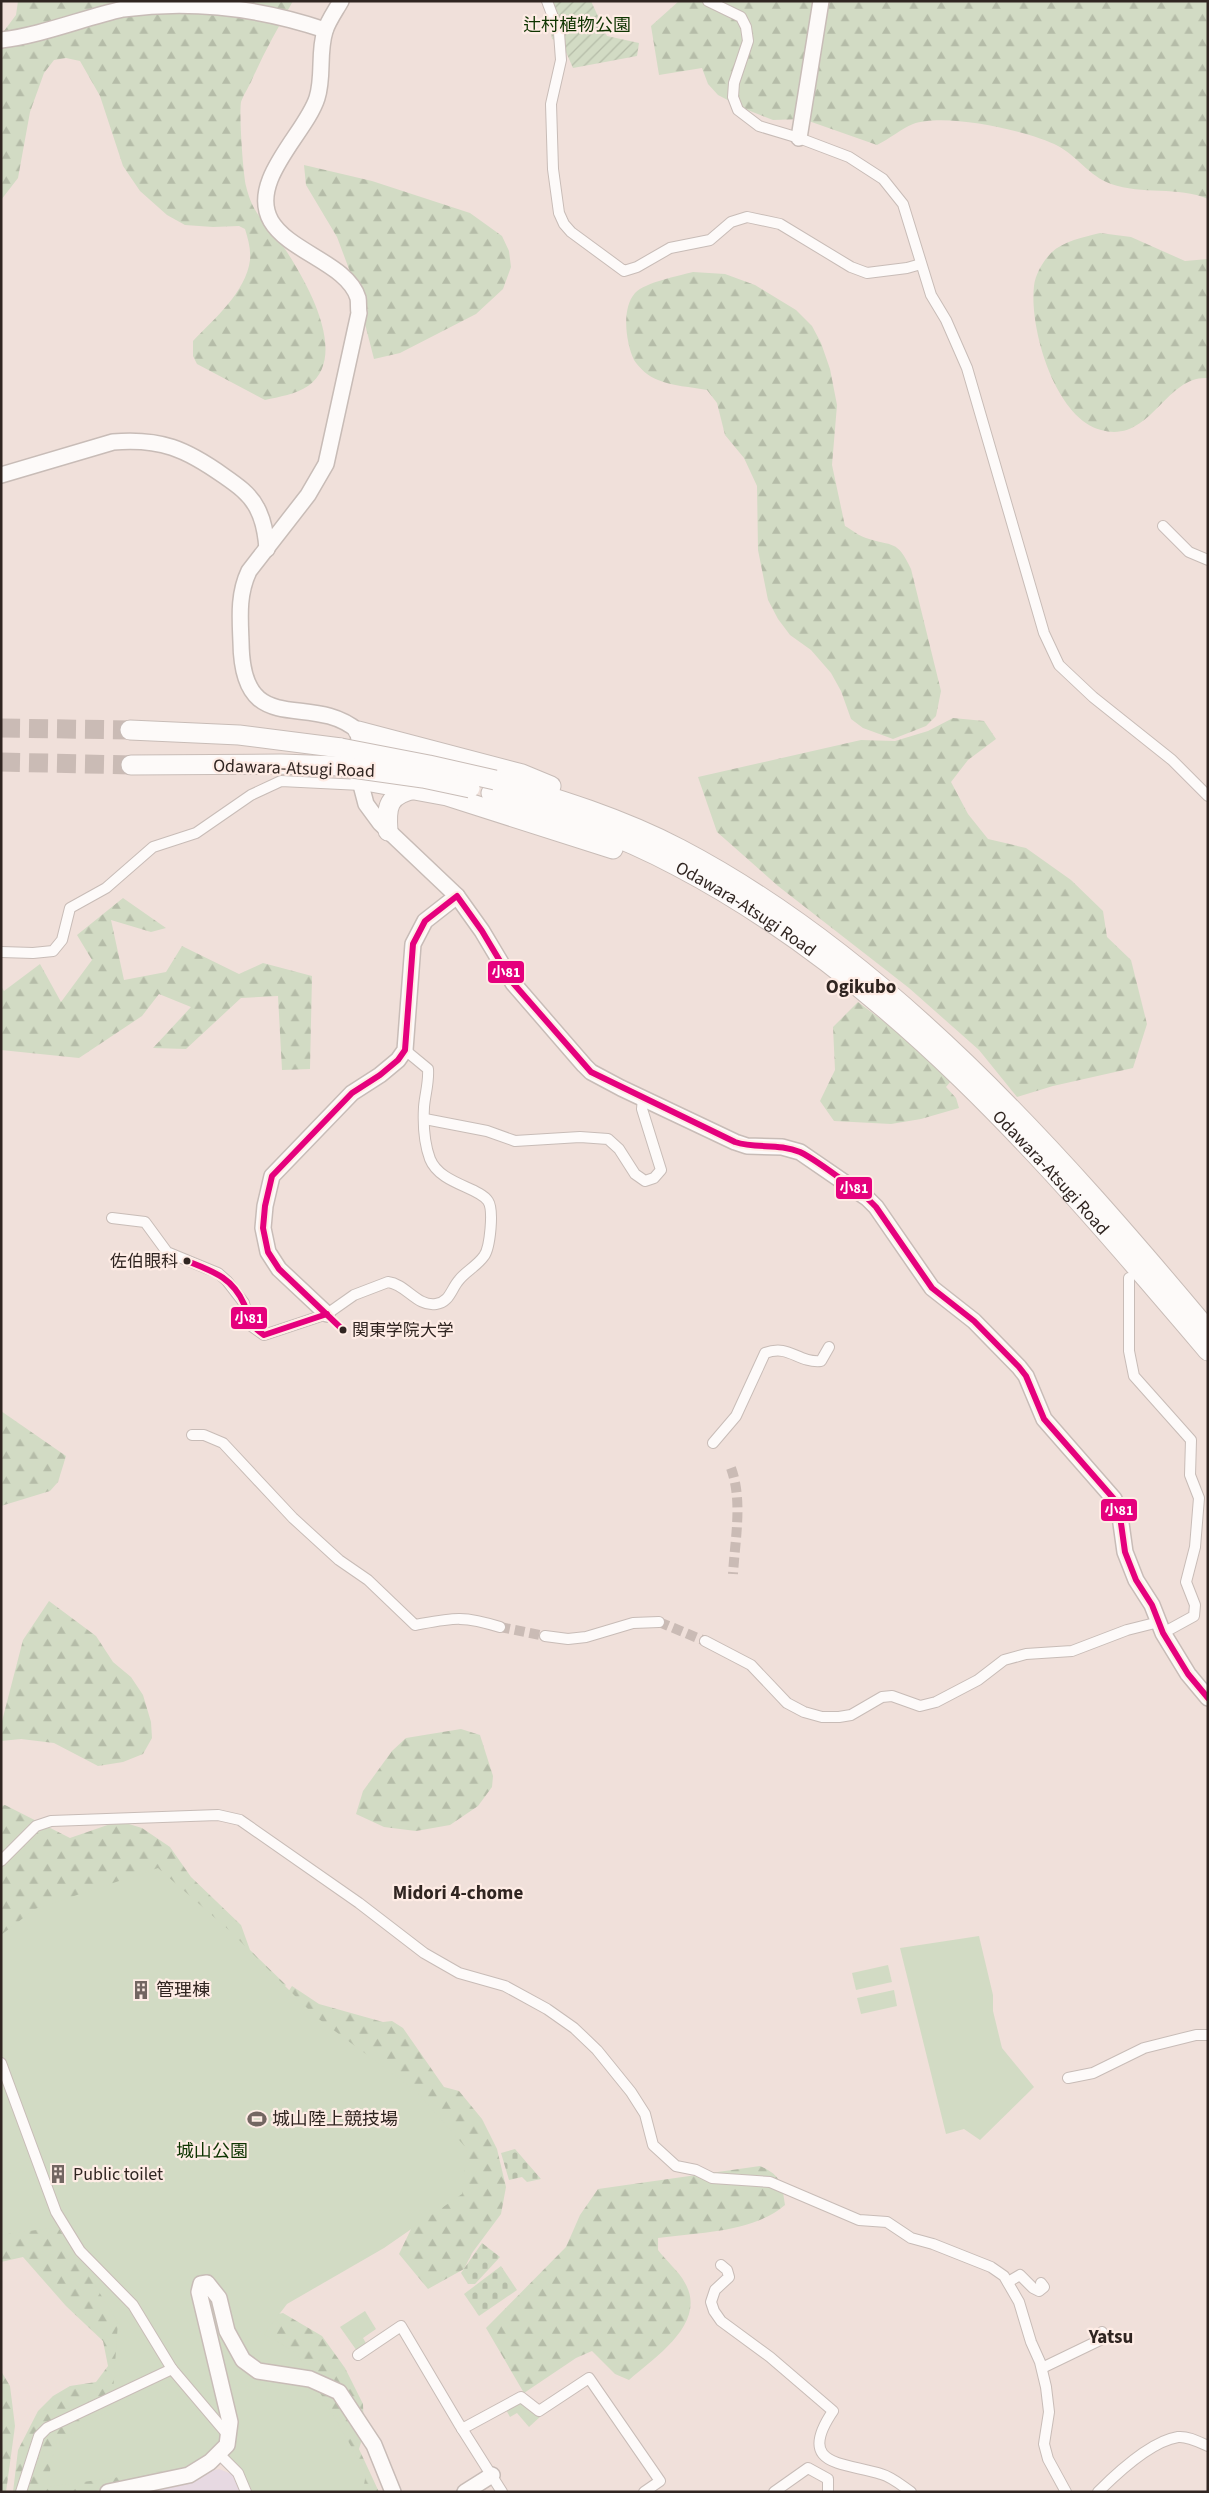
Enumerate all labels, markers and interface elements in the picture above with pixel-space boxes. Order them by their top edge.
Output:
park label: 辻村植物公園 [523,13,631,38]
street label: Odawara-Atsugi Road [213,753,375,784]
street label: Odawara-Atsugi Road [671,855,821,963]
line badge: 小81 [487,960,525,984]
text: 小81 [492,963,520,983]
district label: Ogikubo [826,974,896,1001]
street label: Odawara-Atsugi Road [986,1105,1115,1241]
line badge: 小81 [835,1176,873,1200]
text: 小81 [840,1179,868,1199]
place label: 佐伯眼科 [110,1250,178,1274]
marker: 佐伯眼科 [182,1256,192,1266]
line badge: 小81 [230,1306,268,1330]
text: 小81 [235,1309,263,1329]
place label: 関東学院大学 [352,1319,454,1343]
marker: 関東学院大学 [338,1325,348,1335]
line badge: 小81 [1100,1498,1138,1522]
text: 小81 [1105,1501,1133,1521]
district label: Midori 4-chome [393,1880,523,1907]
place label: 管理棟 [156,1978,210,2003]
building icon: 管理棟 [130,1979,152,2001]
place label: 城山陸上競技場 [272,2107,398,2132]
sports icon: 城山陸上競技場 [246,2108,268,2130]
park label: 城山公園 [176,2139,248,2164]
place label: Public toilet [73,2162,163,2187]
building icon: Public toilet [47,2163,69,2185]
district label: Yatsu [1088,2324,1133,2351]

